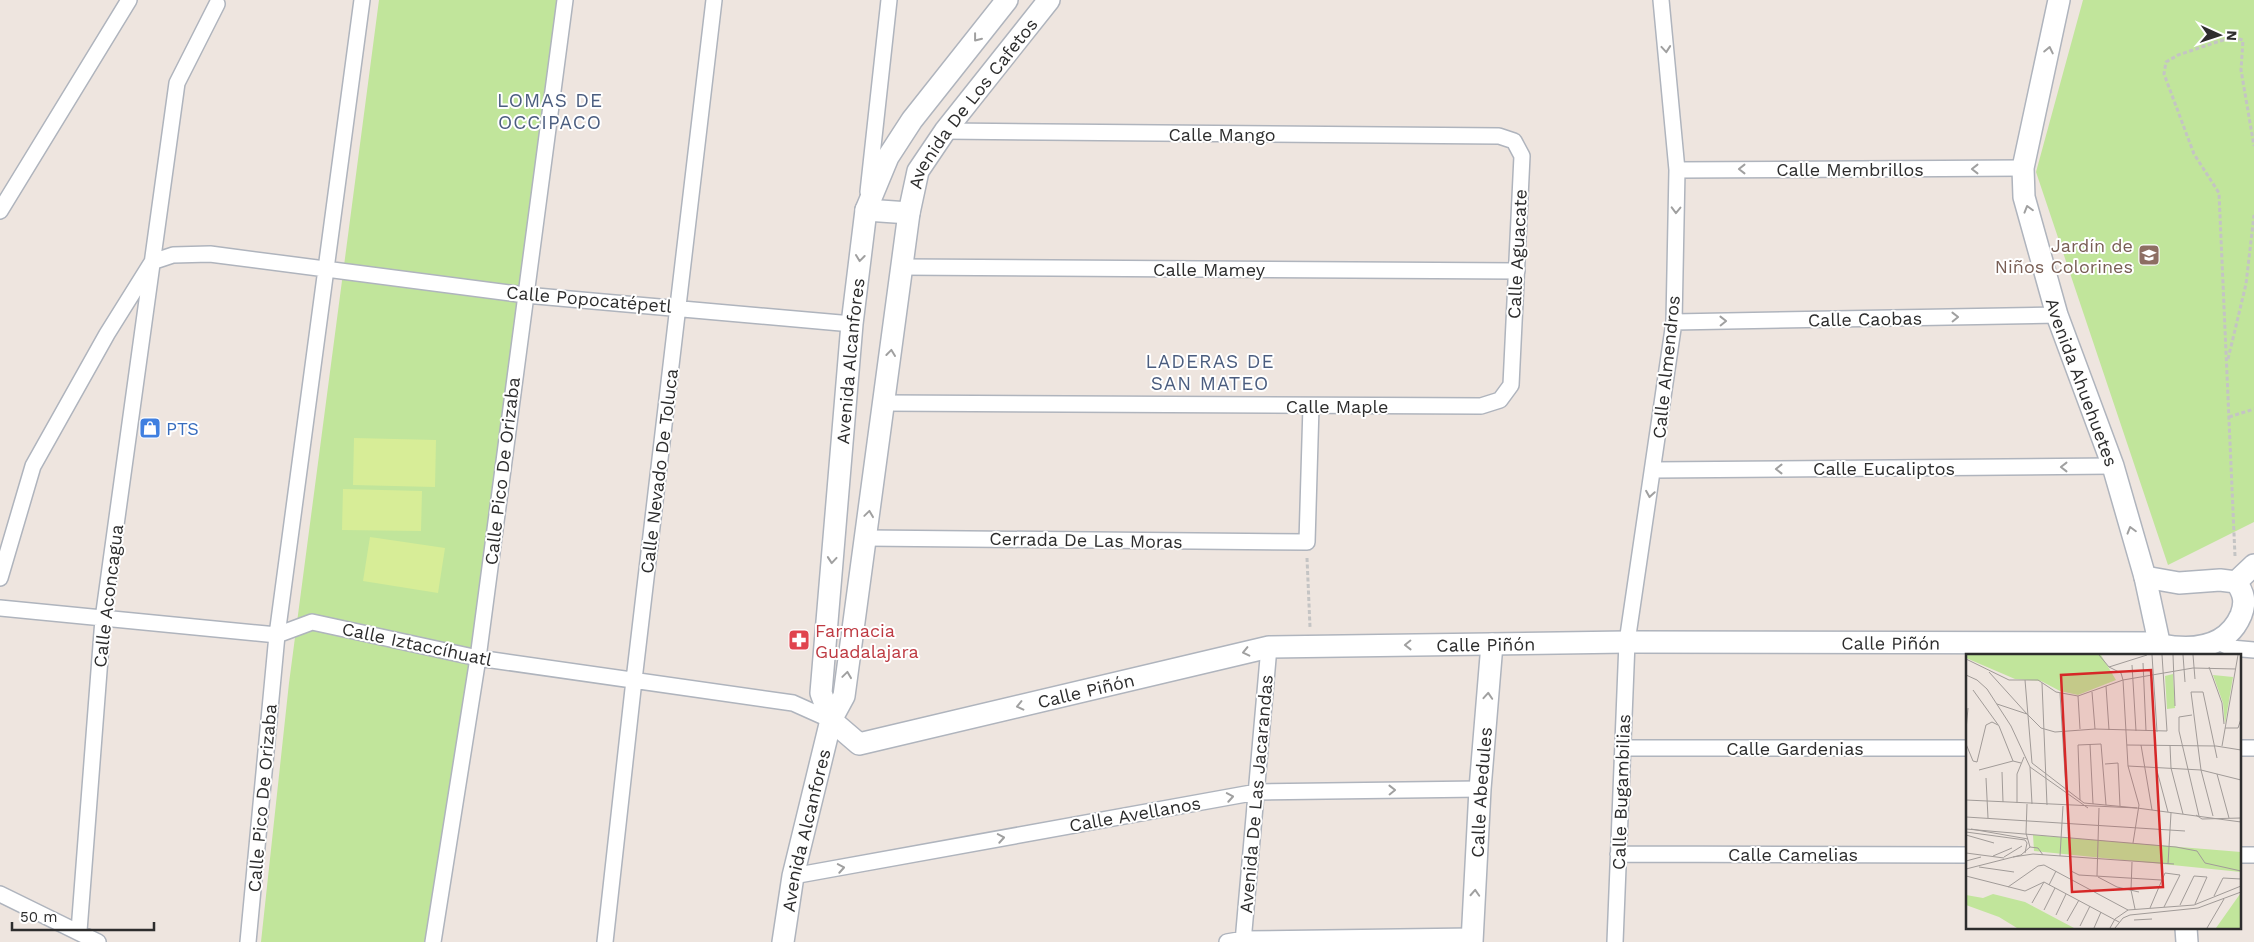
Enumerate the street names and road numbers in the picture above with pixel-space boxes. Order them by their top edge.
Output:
street label: Avenida De Los Cafetos [904,13,1041,191]
street label: Calle Mango [1168,124,1276,145]
street label: Calle Membrillos [1776,159,1924,180]
street label: Calle Aguacate [1503,189,1531,319]
street label: Calle Mamey [1153,259,1266,280]
street label: Avenida Alcanfores [831,277,868,445]
street label: Calle Popocatépetl [505,281,673,317]
street label: Calle Almendros [1648,294,1684,440]
street label: Avenida Ahuehuetes [2042,296,2123,469]
street label: Calle Caobas [1808,308,1922,330]
street label: Calle Nevado De Toluca [636,367,682,575]
street label: Calle Pico De Orizaba [480,376,524,566]
street label: Calle Maple [1286,396,1388,417]
street label: Calle Eucaliptos [1813,458,1955,479]
street label: Calle Aconcagua [89,523,127,669]
street label: Cerrada De Las Moras [989,528,1183,552]
street label: Calle Iztaccíhuatl [340,618,494,670]
street label: Calle Piñón [1841,632,1940,653]
street label: Calle Piñón [1436,633,1535,655]
street label: Calle Piñón [1035,669,1136,712]
street label: Avenida De Las Jacarandas [1235,674,1277,914]
street label: Calle Pico De Orizaba [243,703,281,893]
street label: Calle Bugambilias [1608,714,1634,870]
street label: Calle Abedules [1466,726,1496,858]
street label: Calle Gardenias [1726,738,1864,759]
street label: Avenida Alcanfores [777,747,834,913]
street label: Calle Avellanos [1068,792,1202,836]
street label: Calle Camelias [1728,844,1858,865]

